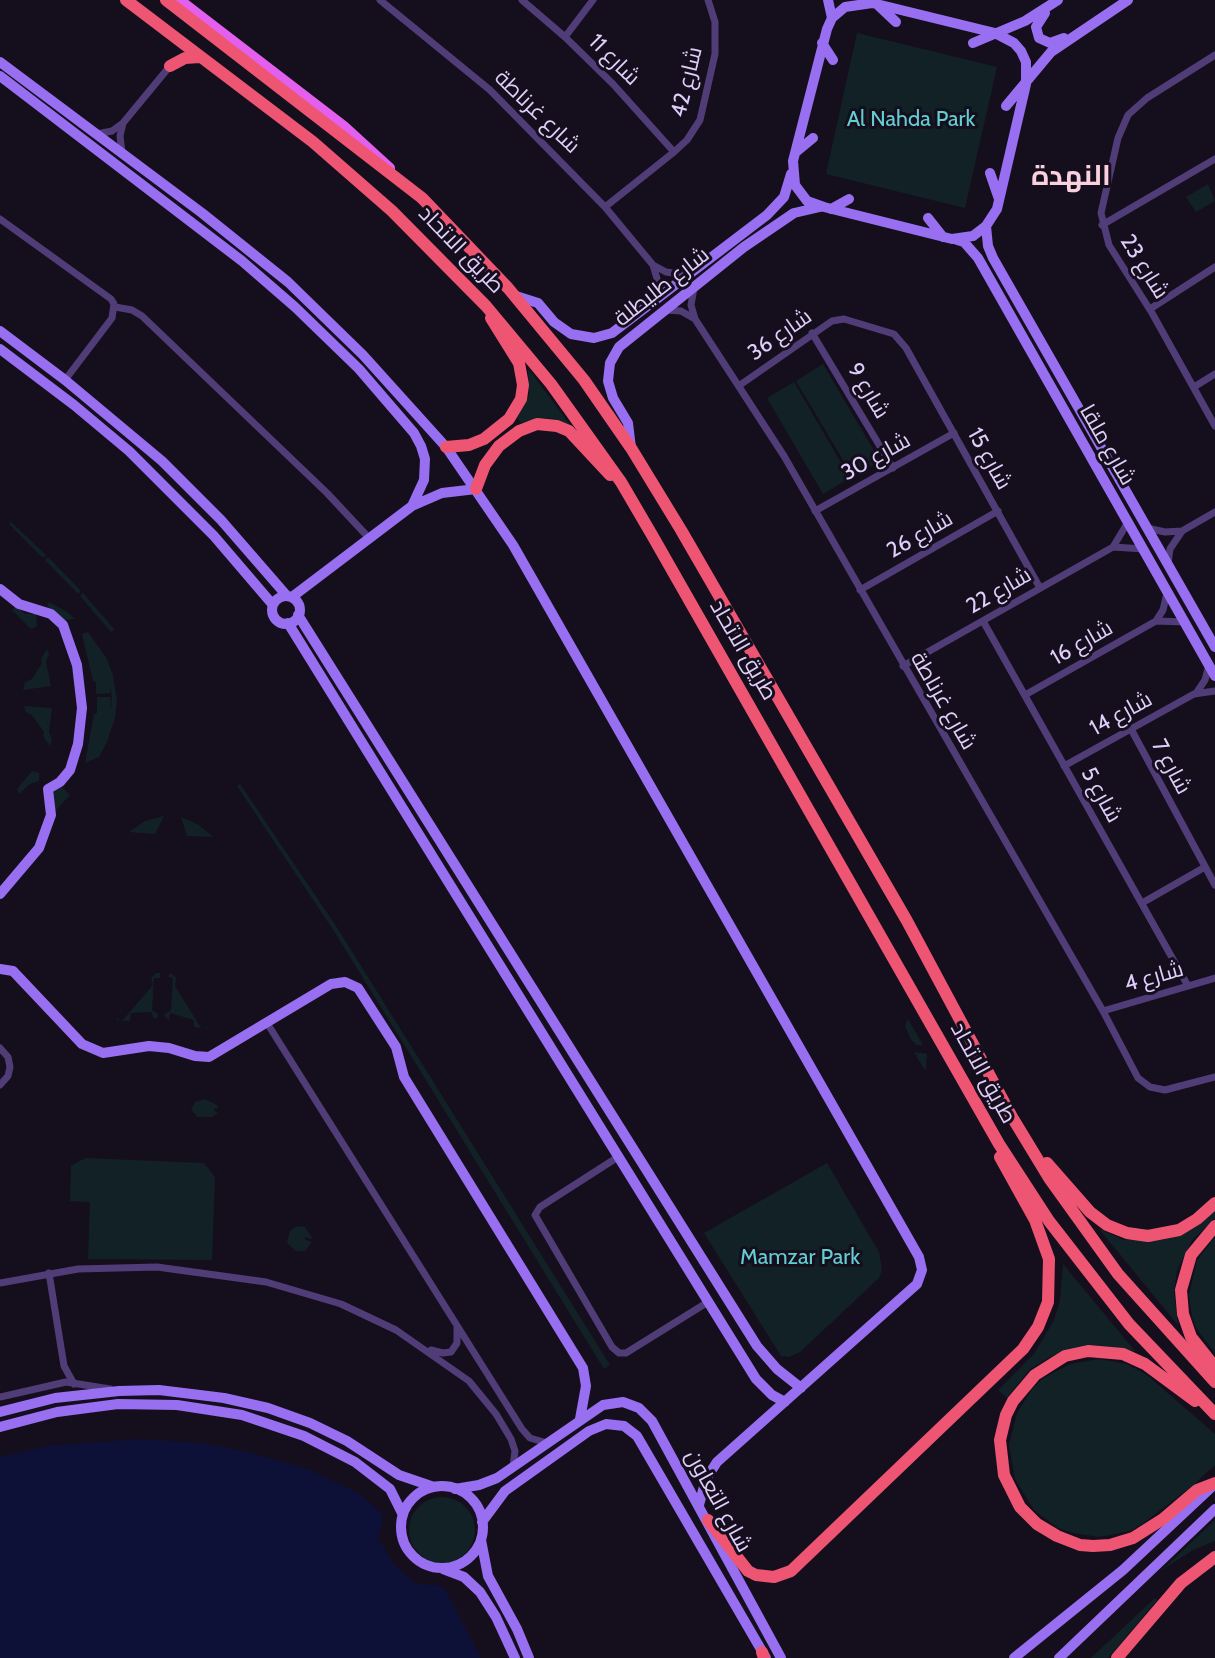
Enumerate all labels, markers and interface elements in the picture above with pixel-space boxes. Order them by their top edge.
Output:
street label: شارع 11 [583,29,645,91]
street label: شارع 42 [666,44,708,120]
street label: شارع غرناطة [489,65,585,159]
park label: Al Nahda Park [847,107,975,133]
district label: النهدة [1031,160,1111,194]
street label: طريق الاتحاد [413,201,509,299]
street label: شارع 23 [1114,230,1174,304]
street label: شارع طليطلة [609,242,715,332]
street label: شارع 36 [743,304,817,366]
street label: شارع 9 [841,358,895,424]
street label: شارع ملقا [1073,400,1141,490]
street label: شارع 15 [961,423,1017,495]
street label: شارع 30 [837,427,915,487]
street label: شارع 26 [882,506,958,564]
street label: شارع 22 [962,562,1036,620]
street label: طريق الاتحاد [704,595,782,705]
street label: شارع 16 [1046,615,1118,671]
street label: شارع غرناطة [904,647,982,755]
street label: شارع 14 [1085,686,1157,742]
street label: شارع 7 [1146,735,1196,799]
street label: شارع 5 [1075,763,1127,827]
street label: شارع 4 [1121,956,1187,998]
street label: طريق الاتحاد [944,1018,1022,1128]
park label: Mamzar Park [740,1245,860,1271]
street label: شارع التعاون [679,1445,757,1557]

